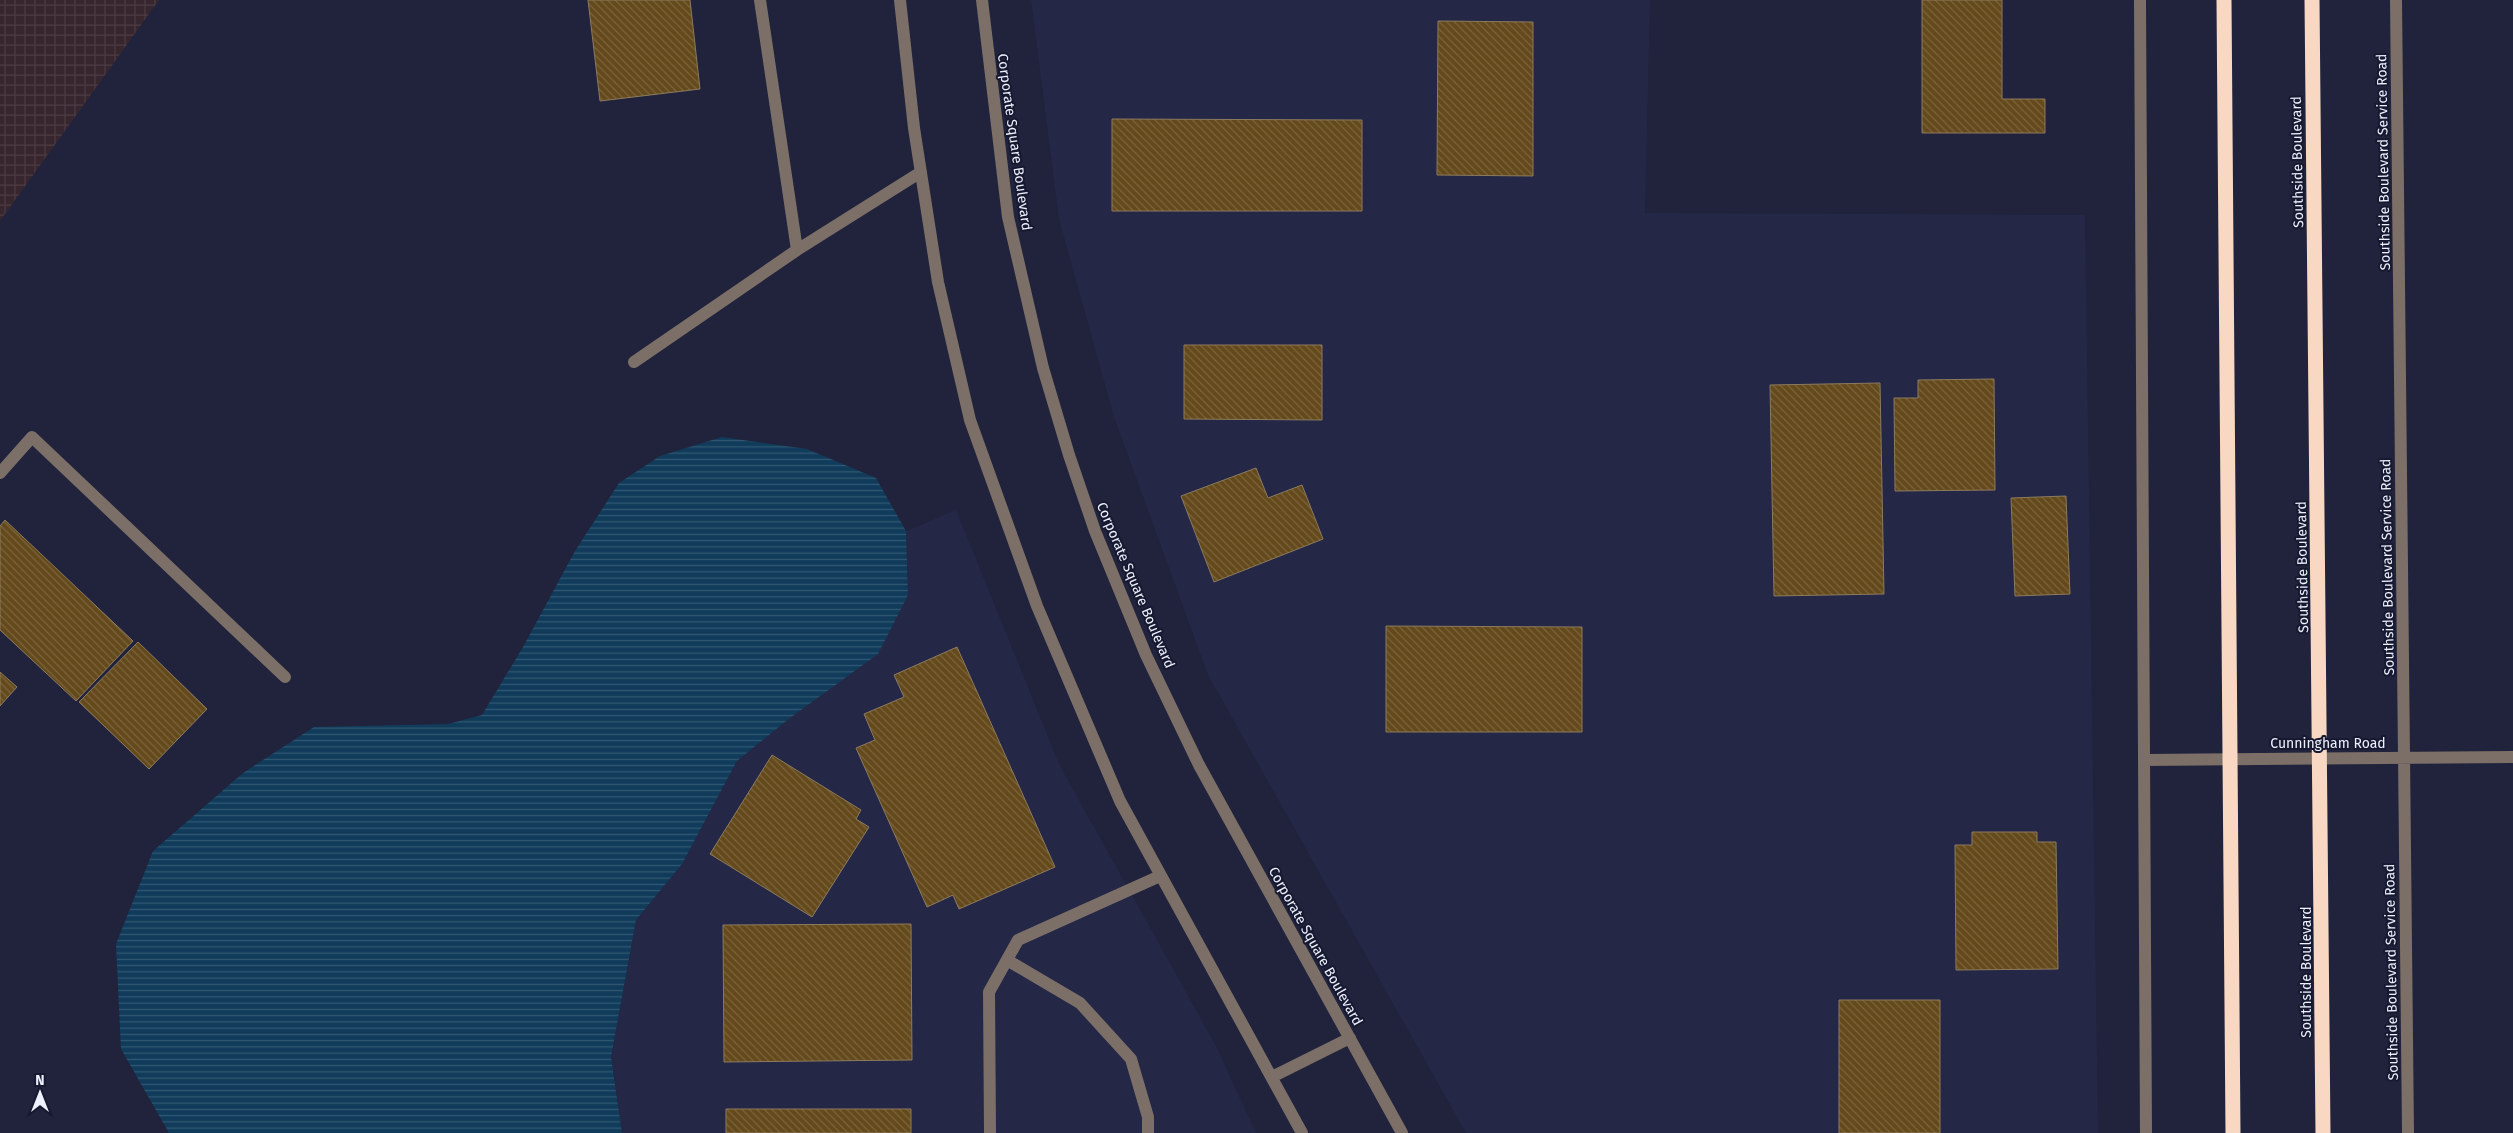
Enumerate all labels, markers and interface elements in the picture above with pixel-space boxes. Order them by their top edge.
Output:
street label: Corporate Square Boulevard [994,52,1035,232]
street label: Southside Boulevard Service Road [2373,53,2394,270]
street label: Southside Boulevard [2288,96,2307,228]
street label: Southside Boulevard Service Road [2377,458,2398,675]
street label: Corporate Square Boulevard [1093,500,1178,671]
street label: Southside Boulevard [2293,501,2312,633]
street label: Cunningham Road [2270,735,2386,752]
street label: Southside Boulevard Service Road [2381,863,2402,1080]
street label: Corporate Square Boulevard [1265,864,1366,1028]
street label: Southside Boulevard [2298,906,2315,1038]
north arrow [15,1068,65,1118]
text: N [35,1072,45,1089]

